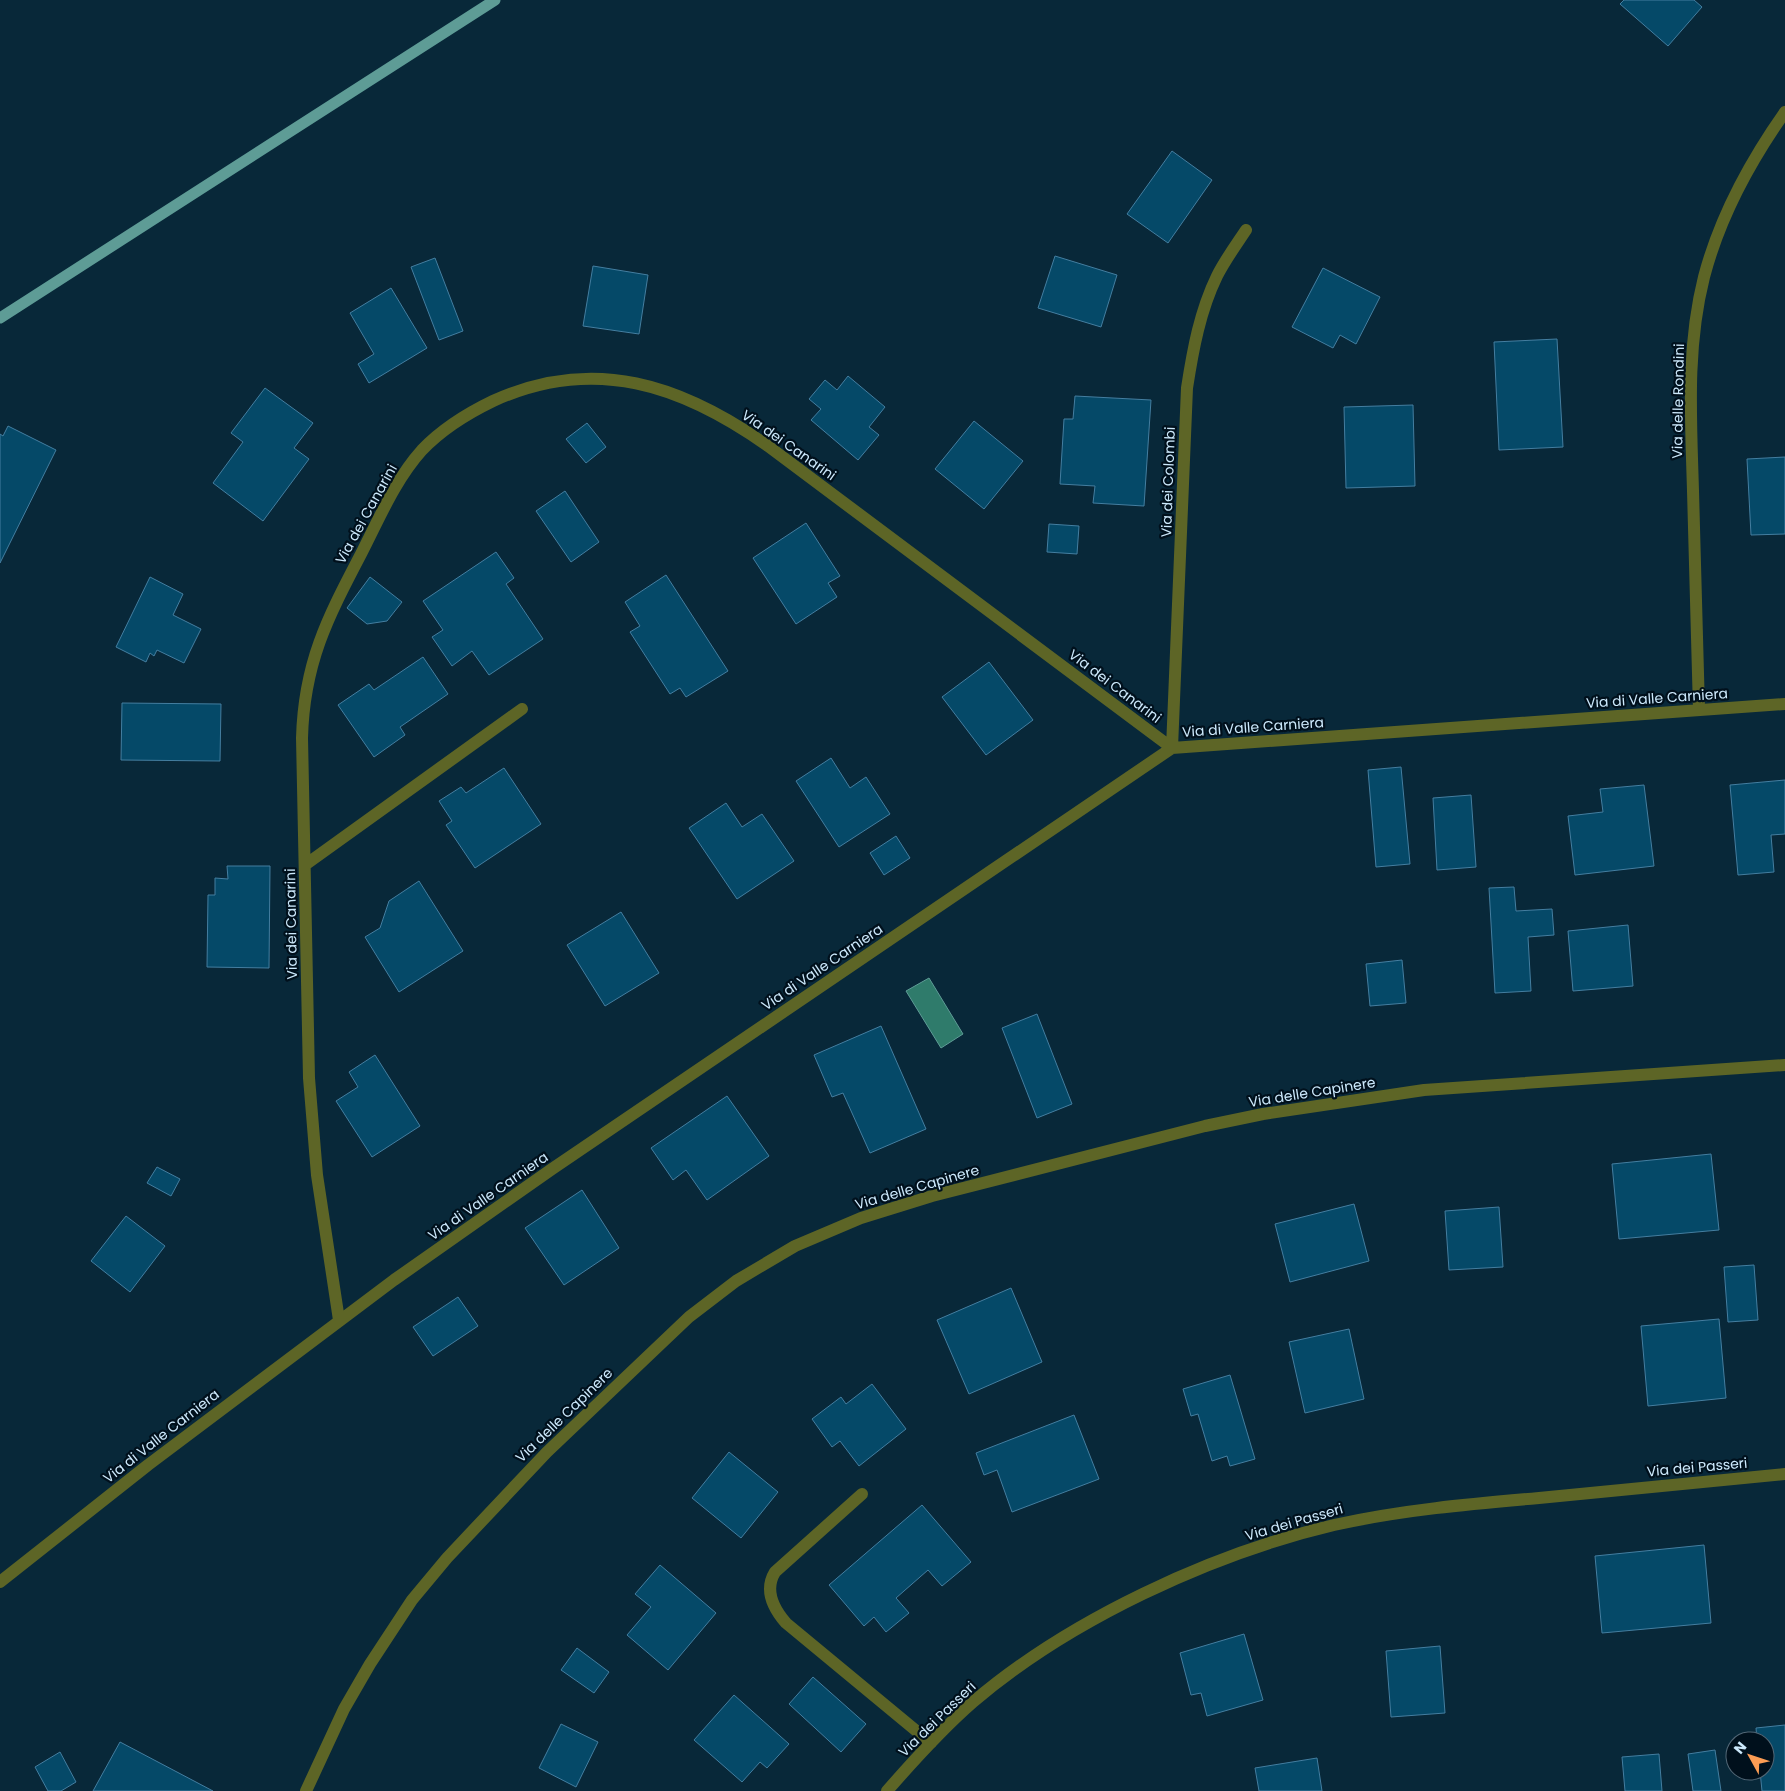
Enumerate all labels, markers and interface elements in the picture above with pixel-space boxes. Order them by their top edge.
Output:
street label: Via delle Rondini [1667,343,1689,459]
street label: Via dei Canarini [738,405,840,485]
street label: Via dei Colombi [1156,426,1180,538]
street label: Via dei Canarini [330,461,402,567]
street label: Via dei Canarini [1065,645,1165,727]
street label: Via di Valle Carniera [1585,683,1729,713]
street label: Via di Valle Carniera [1181,712,1325,742]
street label: Via dei Canarini [280,868,302,980]
street label: Via di Valle Carniera [757,919,887,1015]
street label: Via delle Capinere [1247,1072,1377,1112]
street label: Via di Valle Carniera [424,1147,552,1245]
street label: Via delle Capinere [853,1160,982,1214]
street label: Via delle Capinere [511,1363,617,1467]
street label: Via di Valle Carniera [99,1384,223,1488]
street label: Via dei Passeri [1646,1453,1748,1481]
street label: Via dei Passeri [1243,1498,1345,1546]
street label: Via dei Passeri [894,1677,980,1761]
north arrow [1725,1731,1775,1781]
text: N [1729,1737,1751,1758]

